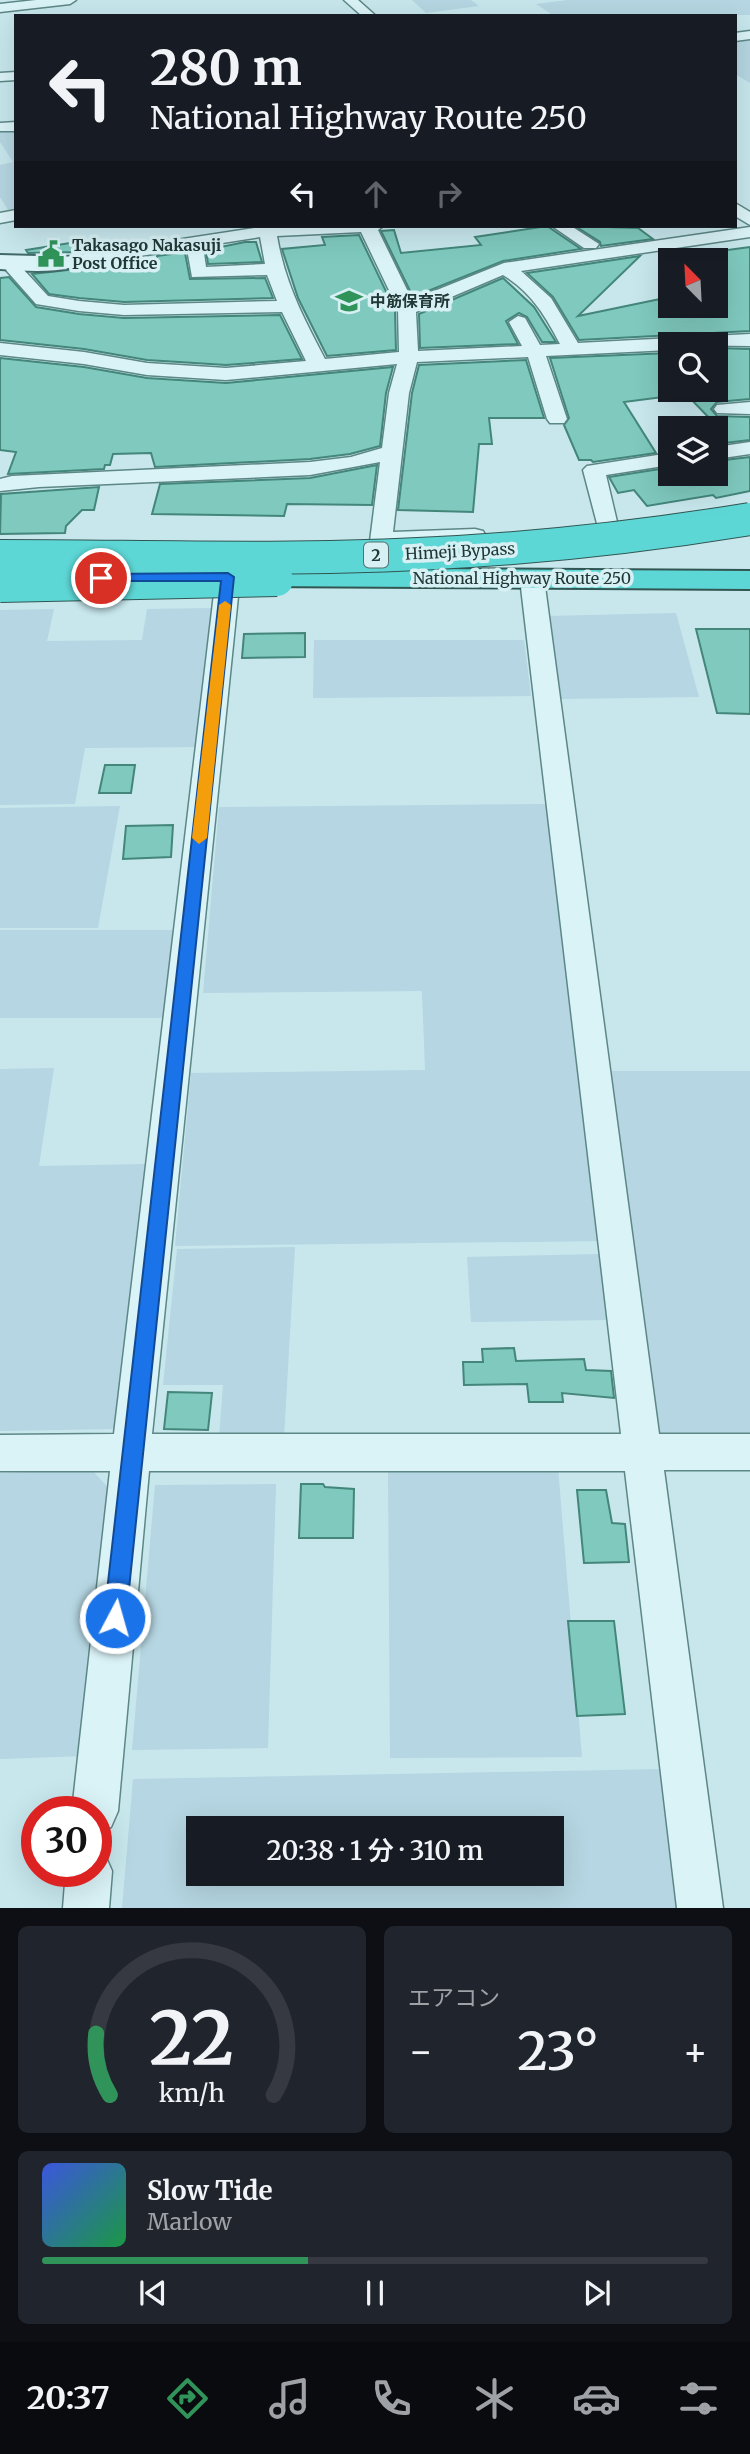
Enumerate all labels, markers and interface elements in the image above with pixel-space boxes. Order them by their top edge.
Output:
text: 280 m [150,37,302,98]
icon: left [35,42,126,133]
text: National Highway Route 250 [150,98,587,138]
icon: left [284,175,322,213]
icon: ahead [357,175,395,213]
icon: right [430,175,468,213]
place label: Takasago Nakasuji Post Office [72,235,222,273]
public building icon: Takasago Nakasuji Post Office [36,239,66,269]
north arrow [658,248,728,318]
map controls [658,248,728,486]
school or university icon: 中筋保育所 [334,286,364,316]
place label: 中筋保育所 [370,291,450,311]
button: search [658,332,728,402]
button: layers [658,416,728,486]
street label: Himeji Bypass [404,538,516,564]
road number: 2 [364,542,388,568]
pin [71,548,131,608]
icon: arrive [82,559,120,597]
street label: National Highway Route 250 [413,568,631,588]
position arrow [78,1581,152,1655]
speed limit sign: 30 [21,1796,112,1887]
text: 20:38 · 1 分 · 310 m [267,1834,483,1867]
text: エアコン [408,1983,500,2012]
text: 22 [150,1994,234,2086]
text: 23° [517,2019,599,2084]
text: − [408,2028,433,2075]
text: + [683,2028,708,2075]
text: km/h [159,2077,225,2109]
text: Slow Tide [147,2174,273,2207]
text: Marlow [147,2207,232,2236]
icon: previous [134,2274,172,2312]
icon: pause [356,2274,394,2312]
icon: next [578,2274,616,2312]
icon: directions [163,2374,212,2423]
icon: music [265,2374,314,2423]
icon: phone [367,2374,416,2423]
icon: climate [470,2374,519,2423]
icon: car [572,2374,621,2423]
icon: filters [674,2374,723,2423]
text: 20:37 [27,2378,110,2418]

